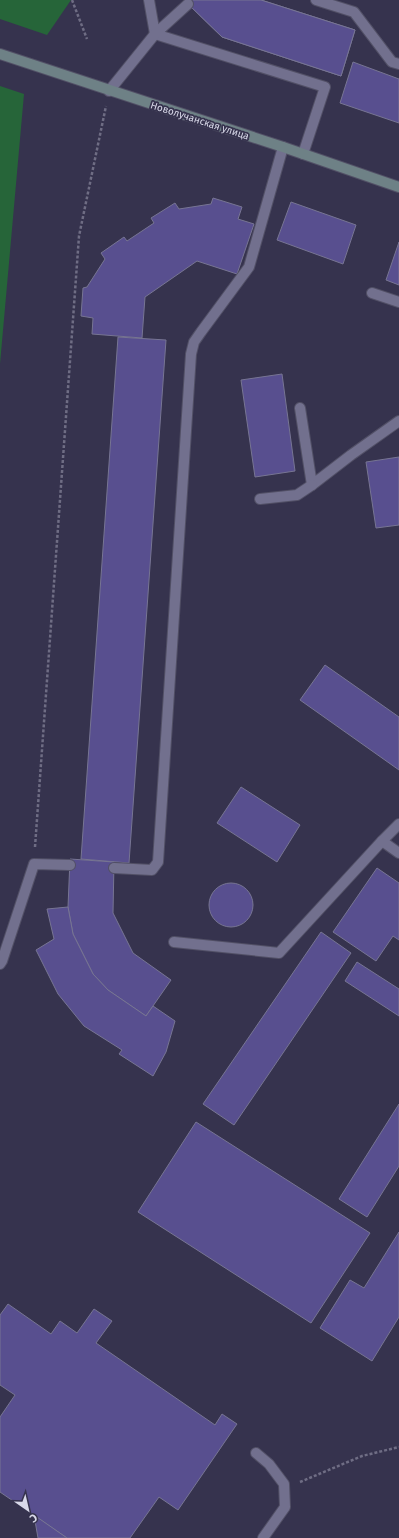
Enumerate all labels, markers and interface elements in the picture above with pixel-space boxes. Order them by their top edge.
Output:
street label: Новолучанская улица [149,99,250,143]
north arrow [8,1490,48,1530]
text: С [26,1511,40,1525]

